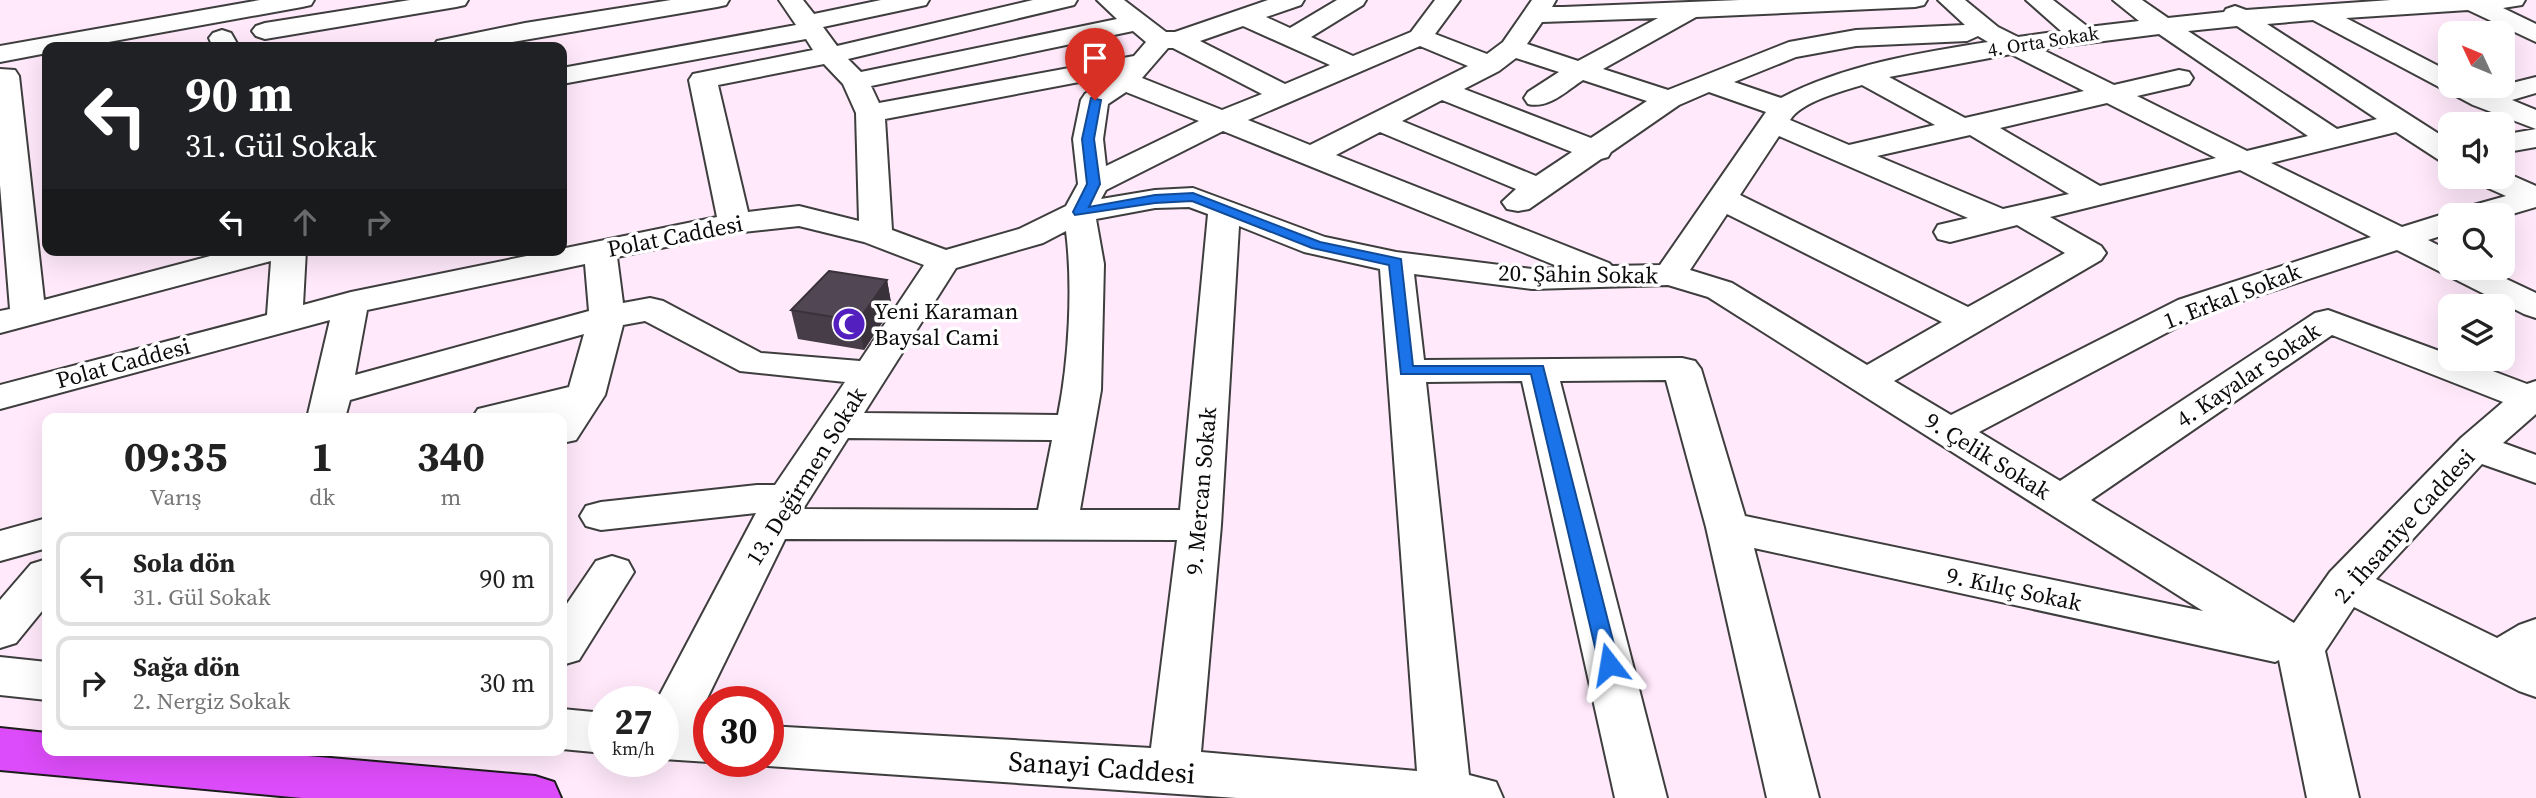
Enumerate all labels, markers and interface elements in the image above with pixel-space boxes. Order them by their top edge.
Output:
street label: 4. Orta Sokak [1986,19,2101,63]
north arrow [2438,21,2515,98]
map controls [2438,21,2515,371]
pin [1065,28,1125,100]
icon: arrive [1076,39,1114,77]
text: 90 m [185,60,293,127]
icon: left [70,70,161,161]
button: sound [2438,112,2515,189]
text: 31. Gül Sokak [185,124,376,168]
icon: left [213,203,251,241]
icon: ahead [286,203,324,241]
icon: right [359,203,397,241]
button: search [2438,203,2515,280]
street label: Polat Caddesi [604,207,746,265]
street label: 1. Erkal Sokak [2159,255,2306,337]
street label: 20. Şahin Sokak [1498,257,1659,291]
button: layers [2438,294,2515,371]
place label: Yeni Karaman Baysal Cami [874,295,1018,353]
mosque icon: Yeni Karaman Baysal Cami [830,305,868,343]
street label: 4. Kayalar Sokak [2169,315,2327,435]
street label: Polat Caddesi [52,330,194,396]
street label: 13. Değirmen Sokak [738,380,874,571]
street label: 9. Mercan Sokak [1178,405,1224,576]
street label: 9. Çelik Sokak [1919,405,2057,508]
text: 09:35 [124,427,228,485]
text: 1 [311,427,334,485]
text: 340 [417,427,485,485]
street label: 2. İhsaniye Caddesi [2326,442,2482,610]
text: Varış [150,481,202,513]
text: dk [309,481,335,513]
text: m [441,481,461,513]
text: Sola dön [133,545,235,581]
street label: 9. Kılıç Sokak [1944,559,2085,619]
icon: left [74,560,112,598]
text: 90 m [480,561,535,597]
text: 31. Gül Sokak [133,581,271,613]
position arrow [1572,627,1646,701]
text: Sağa dön [133,649,240,685]
icon: right [74,664,112,702]
text: 30 m [480,665,535,701]
text: 2. Nergiz Sokak [133,685,290,717]
speed limit sign: 30 [693,686,784,777]
text: 27 [615,698,652,746]
text: km/h [612,736,655,761]
street label: Sanayi Caddesi [1007,742,1197,792]

